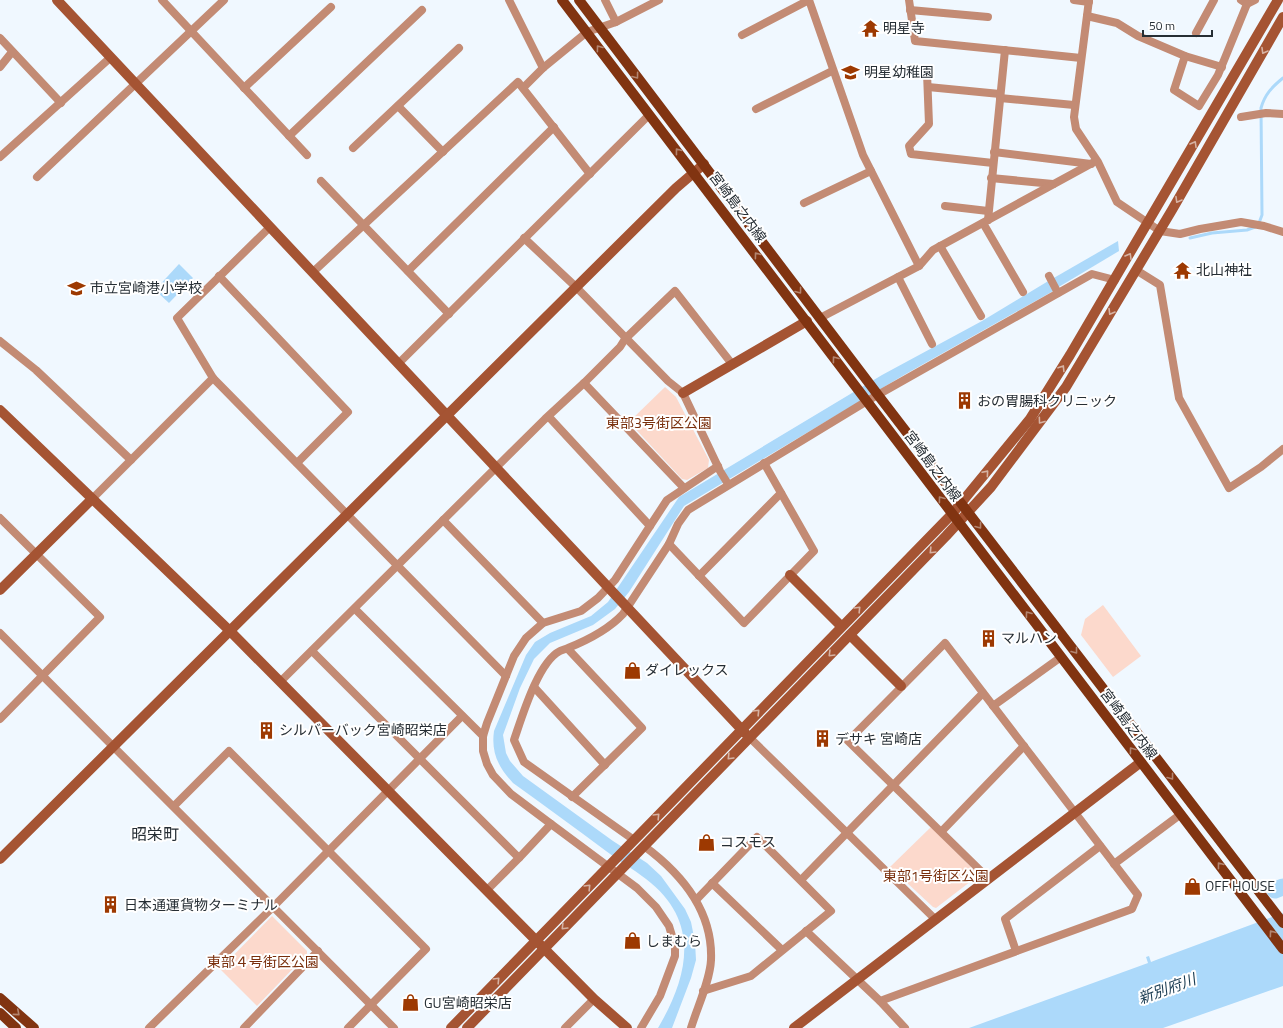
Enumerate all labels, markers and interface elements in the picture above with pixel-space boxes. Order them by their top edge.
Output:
scale bar [1143,12,1212,38]
text: 50 m [1149,16,1175,35]
place label: 明星寺 [883,17,925,38]
temple icon: 明星寺 [860,18,880,38]
one-way arrow [596,46,603,53]
one-way arrow [1261,47,1268,54]
place label: 明星幼稚園 [864,61,934,82]
school or university icon: 明星幼稚園 [841,62,861,82]
one-way arrow [632,71,639,78]
one-way arrow [1190,141,1197,148]
one-way arrow [675,149,682,156]
street label: 宮崎島之内線 [705,167,772,247]
one-way arrow [1176,196,1183,203]
one-way arrow [754,252,761,259]
one-way arrow [1124,253,1131,260]
place label: 北山神社 [1196,259,1252,280]
temple icon: 北山神社 [1173,260,1193,280]
place label: 市立宮崎港小学校 [90,277,202,298]
school or university icon: 市立宮崎港小学校 [67,278,87,298]
one-way arrow [794,287,802,294]
one-way arrow [1109,308,1116,315]
one-way arrow [833,356,840,363]
one-way arrow [1057,365,1065,372]
place label: おの胃腸科クリニック [977,390,1117,411]
building icon: おの胃腸科クリニック [954,391,974,411]
park label: 東部3号街区公園 [606,412,712,433]
one-way arrow [1039,417,1046,424]
street label: 宮崎島之内線 [900,426,967,506]
one-way arrow [982,470,989,478]
one-way arrow [938,496,945,503]
one-way arrow [974,522,981,529]
one-way arrow [929,546,937,554]
one-way arrow [853,606,861,614]
one-way arrow [1025,611,1032,618]
place label: マルハン [1001,627,1057,648]
building icon: マルハン [978,628,998,648]
one-way arrow [1070,647,1077,654]
one-way arrow [828,649,836,657]
place label: ダイレックス [645,659,729,680]
shop icon: ダイレックス [622,660,642,680]
street label: 宮崎島之内線 [1096,684,1163,764]
one-way arrow [753,709,760,717]
place label: シルバーバック宮崎昭栄店 [279,719,447,740]
building icon: シルバーバック宮崎昭栄店 [256,720,276,740]
place label: デサキ 宮崎店 [835,728,922,749]
building icon: デサキ 宮崎店 [812,729,832,749]
one-way arrow [1130,748,1137,755]
one-way arrow [728,752,735,759]
one-way arrow [1166,772,1173,779]
one-way arrow [652,813,660,821]
district label: 昭栄町 [131,822,179,846]
place label: コスモス [720,831,776,852]
shop icon: コスモス [697,832,717,852]
one-way arrow [1217,862,1224,869]
park label: 東部1号街区公園 [883,865,989,886]
place label: OFF HOUSE [1205,875,1275,896]
shop icon: OFF HOUSE [1182,876,1202,896]
one-way arrow [583,884,590,891]
place label: 日本通運貨物ターミナル [124,894,278,915]
building icon: 日本通運貨物ターミナル [101,895,121,915]
one-way arrow [561,922,569,930]
place label: しまむら [646,930,702,951]
shop icon: しまむら [623,931,643,951]
one-way arrow [1269,931,1276,938]
park label: 東部４号街区公園 [207,951,319,972]
water label: 新別府川 [1135,967,1201,1010]
one-way arrow [492,977,500,985]
place label: GU宮崎昭栄店 [424,992,512,1013]
shop icon: GU宮崎昭栄店 [401,993,421,1013]
one-way arrow [12,1008,20,1015]

